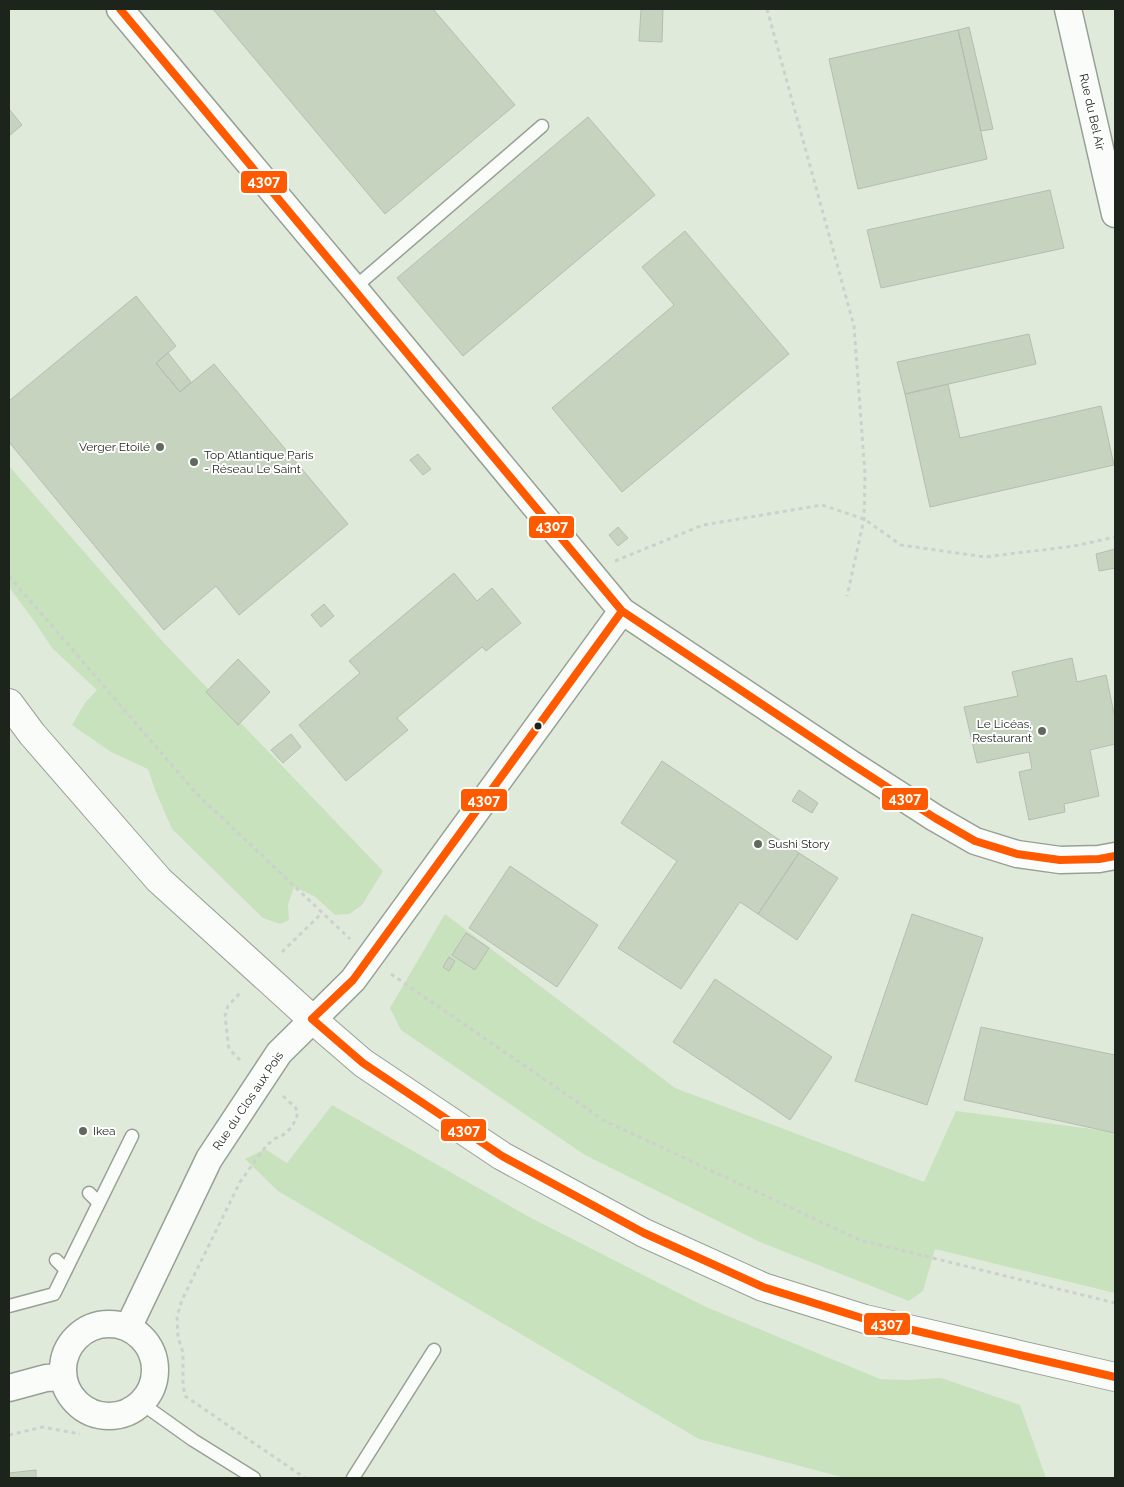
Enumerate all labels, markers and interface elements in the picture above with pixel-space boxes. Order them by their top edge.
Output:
street label: Rue du Bel Air [1076,72,1108,152]
line badge: 4307 [240,170,288,194]
text: 4307 [248,173,280,189]
place label: Verger Etoilé [79,440,150,454]
marker: Verger Etoilé [154,441,166,453]
place label: Top Atlantique Paris - Réseau Le Saint [204,448,314,476]
marker: Top Atlantique Paris - Réseau Le Saint [188,456,200,468]
line badge: 4307 [528,515,575,539]
text: 4307 [536,518,568,534]
place label: Le Licéas, Restaurant [972,717,1032,745]
unlabelled marker [533,721,543,731]
marker: Le Licéas, Restaurant [1036,725,1048,737]
line badge: 4307 [881,787,929,811]
line badge: 4307 [460,788,508,812]
text: 4307 [889,790,921,806]
text: 4307 [468,792,500,808]
place label: Sushi Story [768,837,830,851]
marker: Sushi Story [752,838,764,850]
street label: Rue du Clos aux Pois [210,1049,286,1153]
line badge: 4307 [440,1118,487,1142]
text: 4307 [448,1122,480,1138]
place label: Ikea [93,1124,116,1138]
marker: Ikea [77,1125,89,1137]
line badge: 4307 [863,1312,911,1336]
text: 4307 [871,1316,903,1332]

